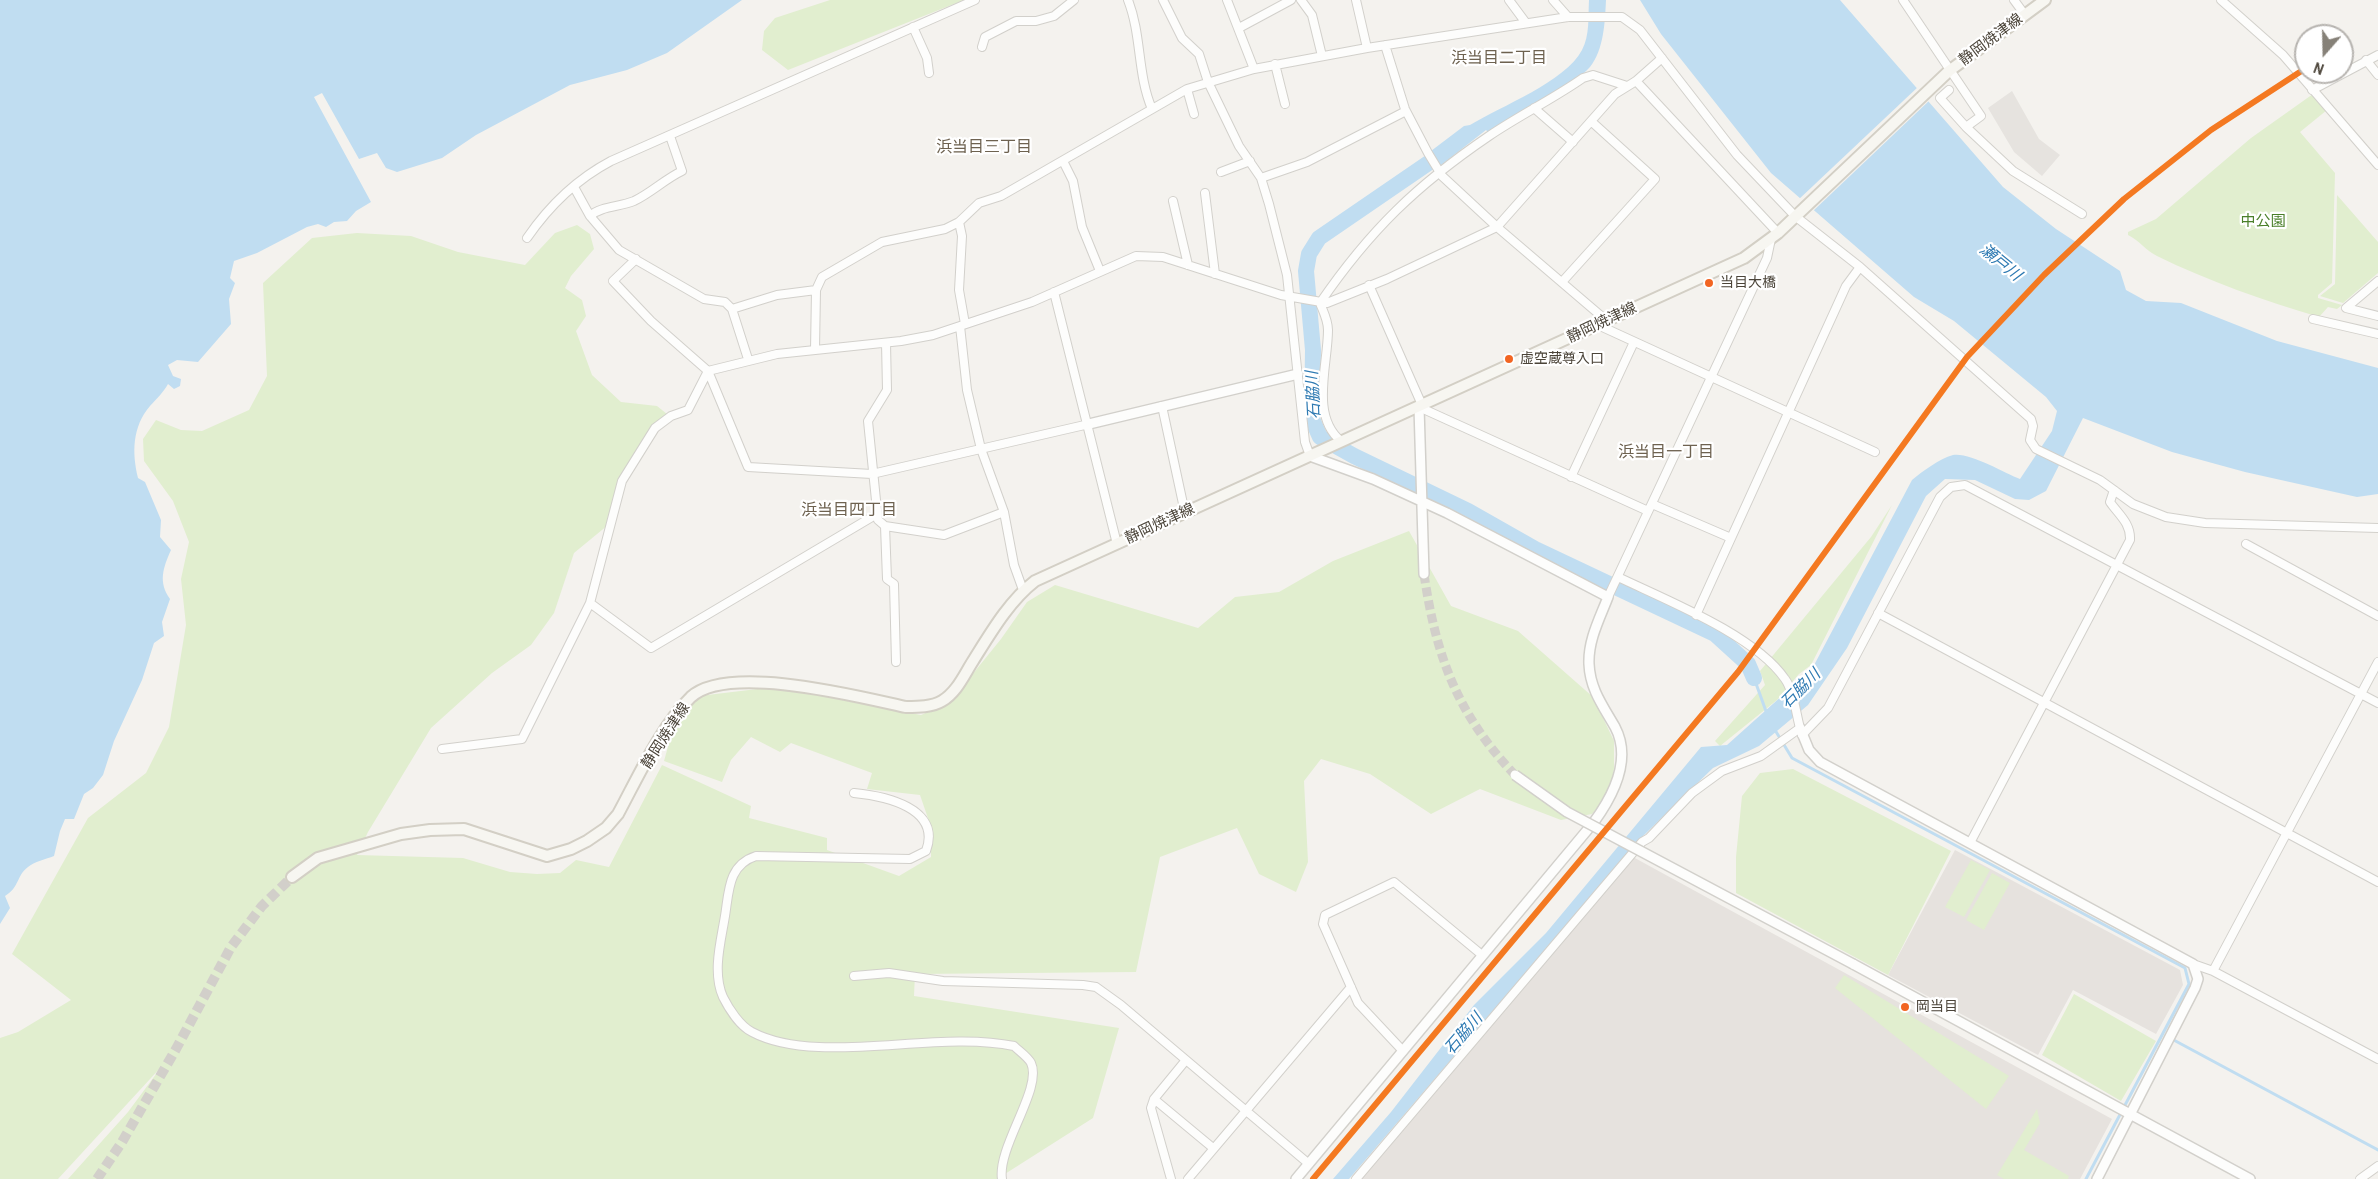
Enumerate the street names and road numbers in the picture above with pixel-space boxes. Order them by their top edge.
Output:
street label: 静岡焼津線 [1956,10,2026,70]
street label: 静岡焼津線 [1564,299,1640,347]
street label: 静岡焼津線 [1122,500,1198,548]
street label: 静岡焼津線 [638,700,694,772]

